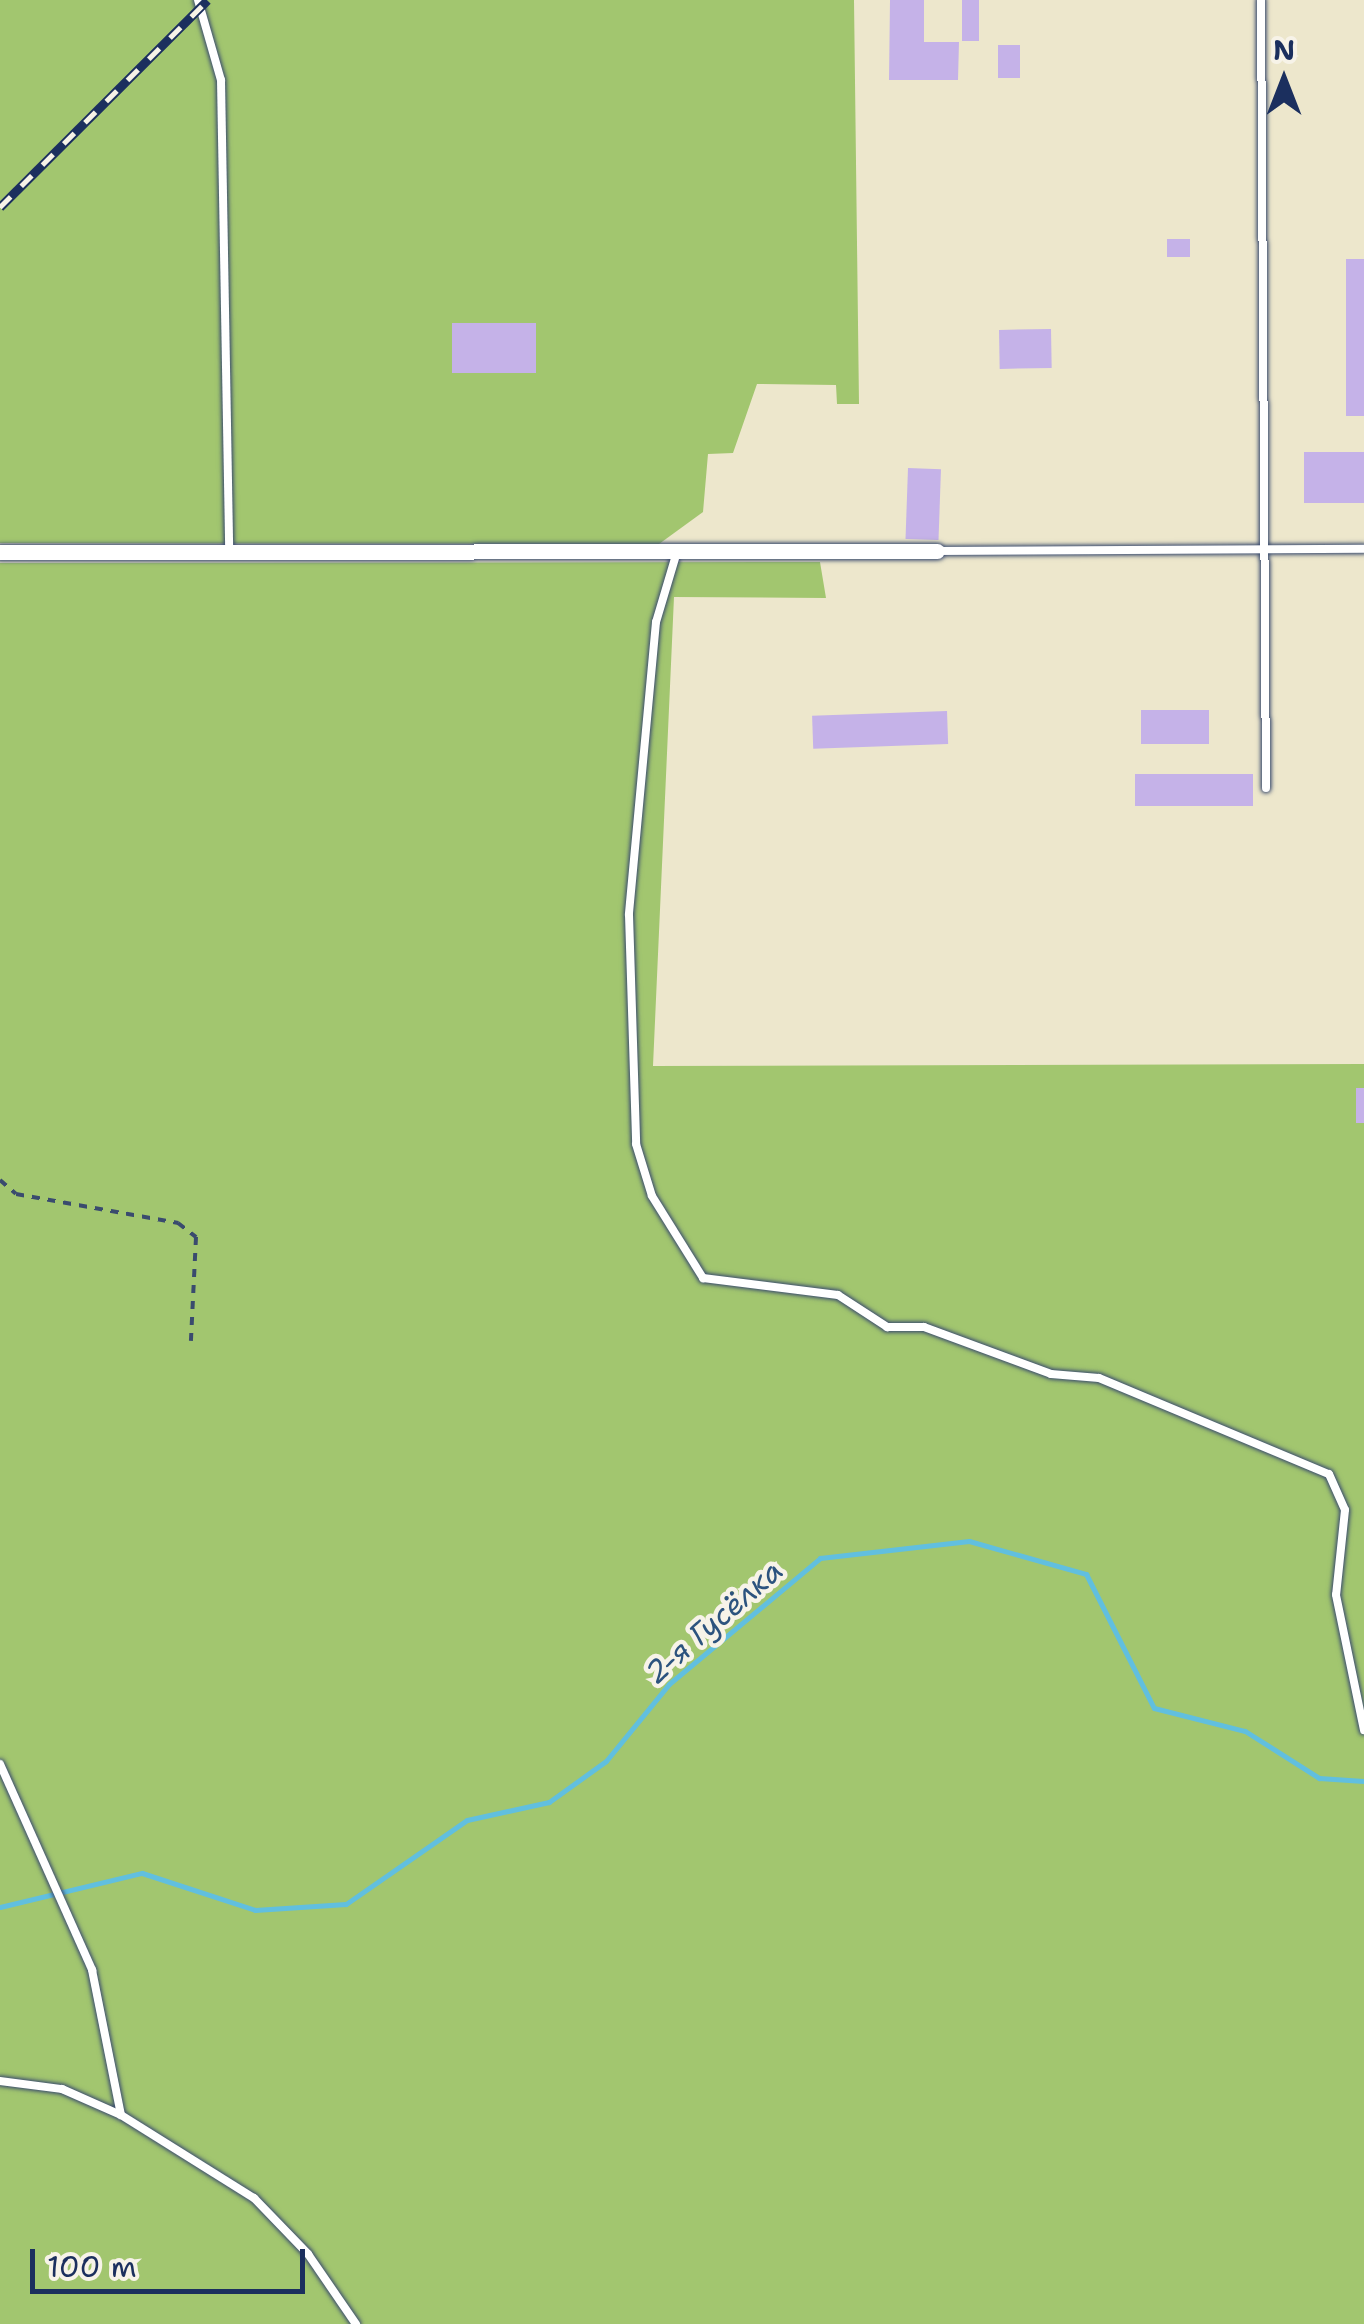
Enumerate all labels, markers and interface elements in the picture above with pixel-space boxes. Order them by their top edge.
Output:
north arrow [1234,30,1334,130]
text: N [1273,31,1295,69]
water label: 2-я Гусёлка [638,1552,790,1692]
scale bar [35,2229,310,2291]
text: 100 m [47,2246,137,2287]

